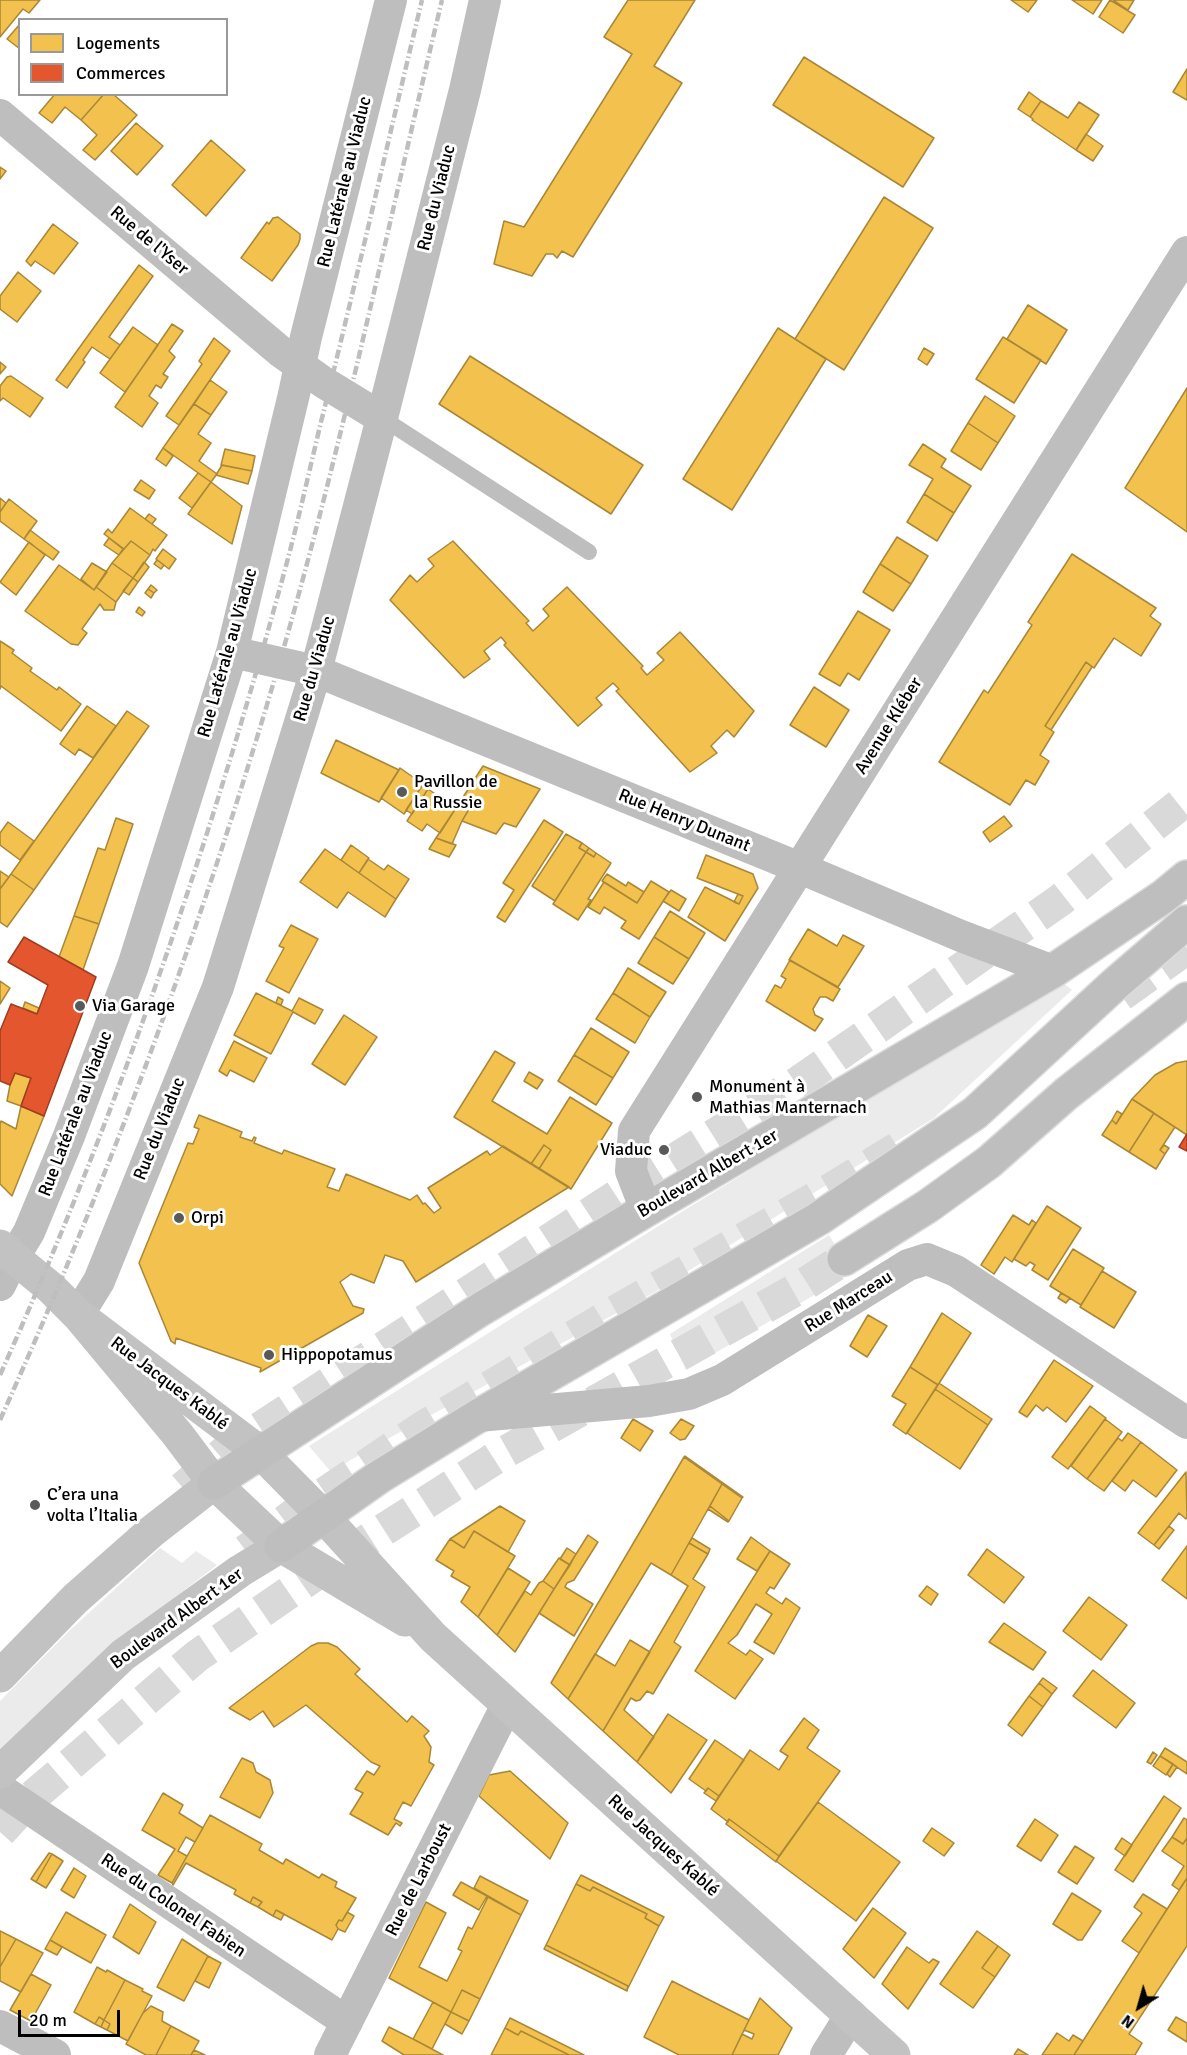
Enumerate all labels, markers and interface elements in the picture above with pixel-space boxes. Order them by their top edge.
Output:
legend [18,18,228,96]
text: Logements [76,32,160,54]
text: Commerces [76,62,165,84]
street label: Rue Latérale au Viaduc [313,94,377,270]
street label: Rue du Viaduc [413,143,461,253]
street label: Rue de l'Yser [105,202,193,280]
street label: Rue Latérale au Viaduc [193,566,263,740]
street label: Rue du Viaduc [290,614,340,724]
street label: Avenue Kléber [851,674,927,778]
place label: Pavillon de la Russie [414,771,497,814]
marker: Pavillon de la Russie [395,785,409,799]
street label: Rue Henry Dunant [615,785,753,857]
place label: Via Garage [92,995,175,1017]
marker: Via Garage [73,999,87,1013]
street label: Rue Latérale au Viaduc [35,1028,117,1200]
street label: Rue du Viaduc [130,1075,190,1183]
place label: Monument à Mathias Manternach [709,1076,867,1118]
marker: Monument à Mathias Manternach [690,1090,704,1104]
street label: Boulevard Albert 1er [634,1125,782,1223]
place label: Viaduc [600,1139,652,1161]
marker: Viaduc [657,1143,671,1157]
place label: Orpi [191,1207,224,1229]
marker: Orpi [172,1211,186,1225]
street label: Rue Marceau [801,1266,897,1338]
street label: Rue Jacques Kablé [106,1333,232,1435]
place label: Hippopotamus [281,1344,393,1366]
marker: Hippopotamus [262,1348,276,1362]
place label: C’era una volta l’Italia [47,1484,138,1526]
marker: C’era una volta l’Italia [28,1498,42,1512]
street label: Boulevard Albert 1er [107,1564,247,1674]
street label: Rue Jacques Kablé [603,1790,723,1902]
street label: Rue de Larboust [381,1820,457,1940]
street label: Rue du Colonel Fabien [96,1849,250,1963]
north arrow [1109,1977,1169,2037]
scale bar [21,1998,123,2036]
text: 20 m [29,2009,67,2031]
text: N [1118,2010,1139,2033]

